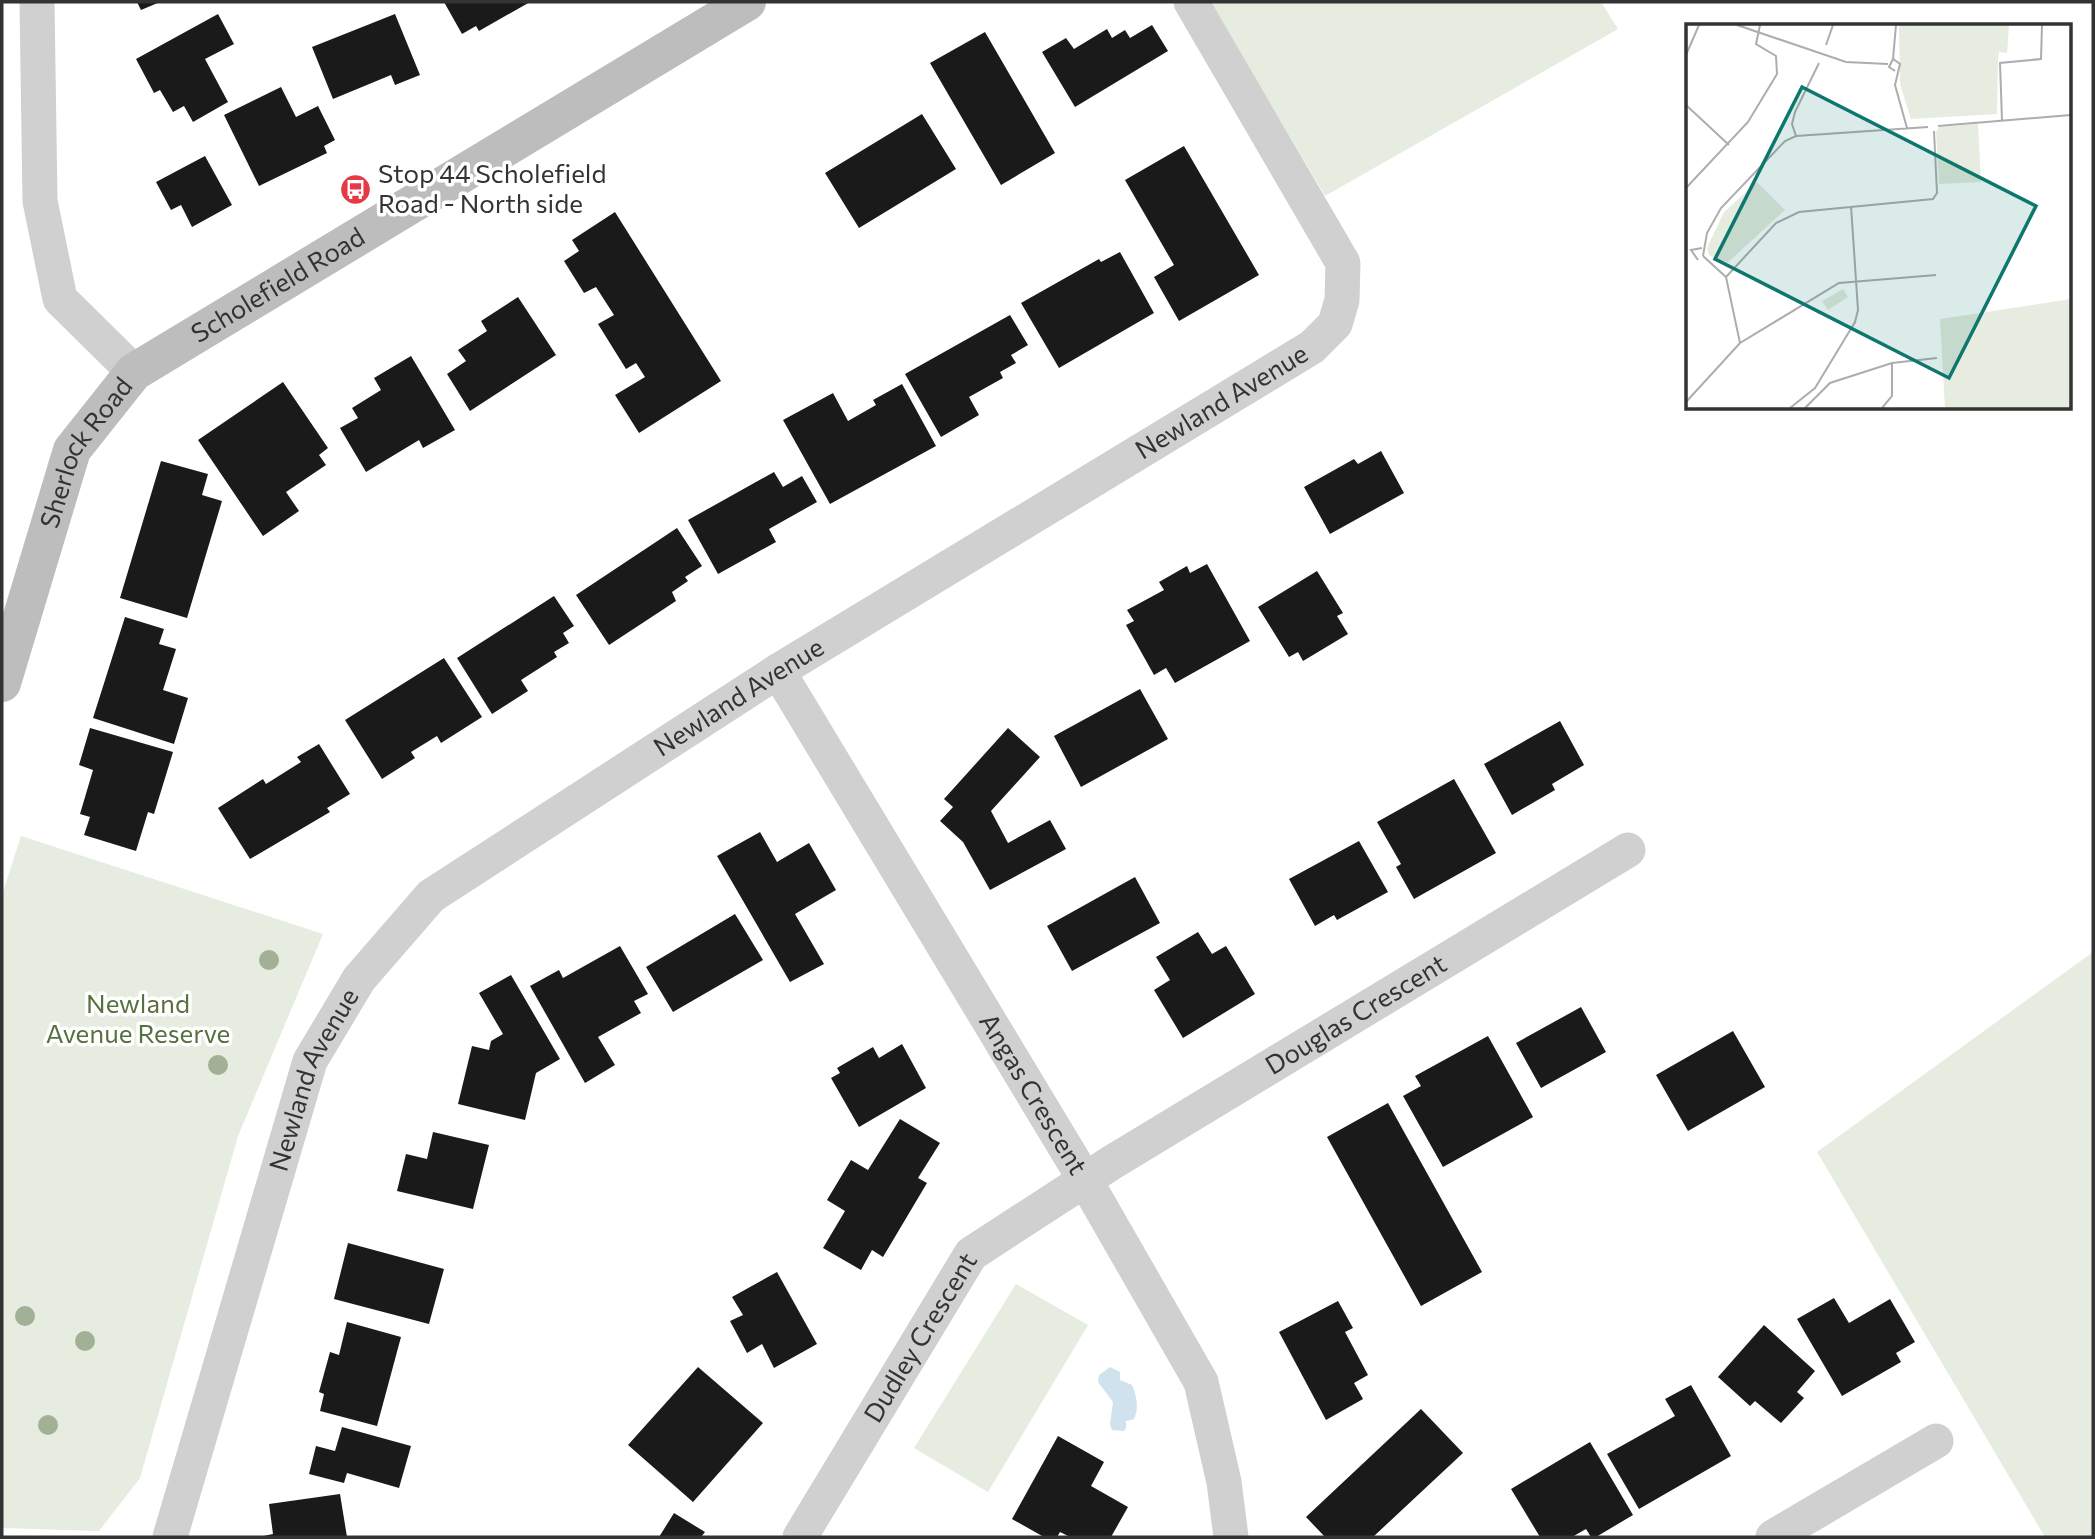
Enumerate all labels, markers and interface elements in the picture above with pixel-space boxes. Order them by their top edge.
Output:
inset map [1686,24,2070,410]
place label: Stop 44 Scholefield Road - North side [378,157,607,218]
bus stop icon: Stop 44 Scholefield Road - North side [338,172,372,206]
street label: Scholefield Road [185,220,369,348]
street label: Newland Avenue [1129,337,1313,465]
street label: Sherlock Road [32,370,138,531]
street label: Newland Avenue [647,630,829,762]
street label: Douglas Crescent [1259,947,1451,1080]
street label: Newland Avenue [262,982,364,1174]
park label: Newland Avenue Reserve [46,987,230,1048]
street label: Angas Crescent [974,1007,1095,1179]
street label: Dudley Crescent [856,1246,982,1427]

